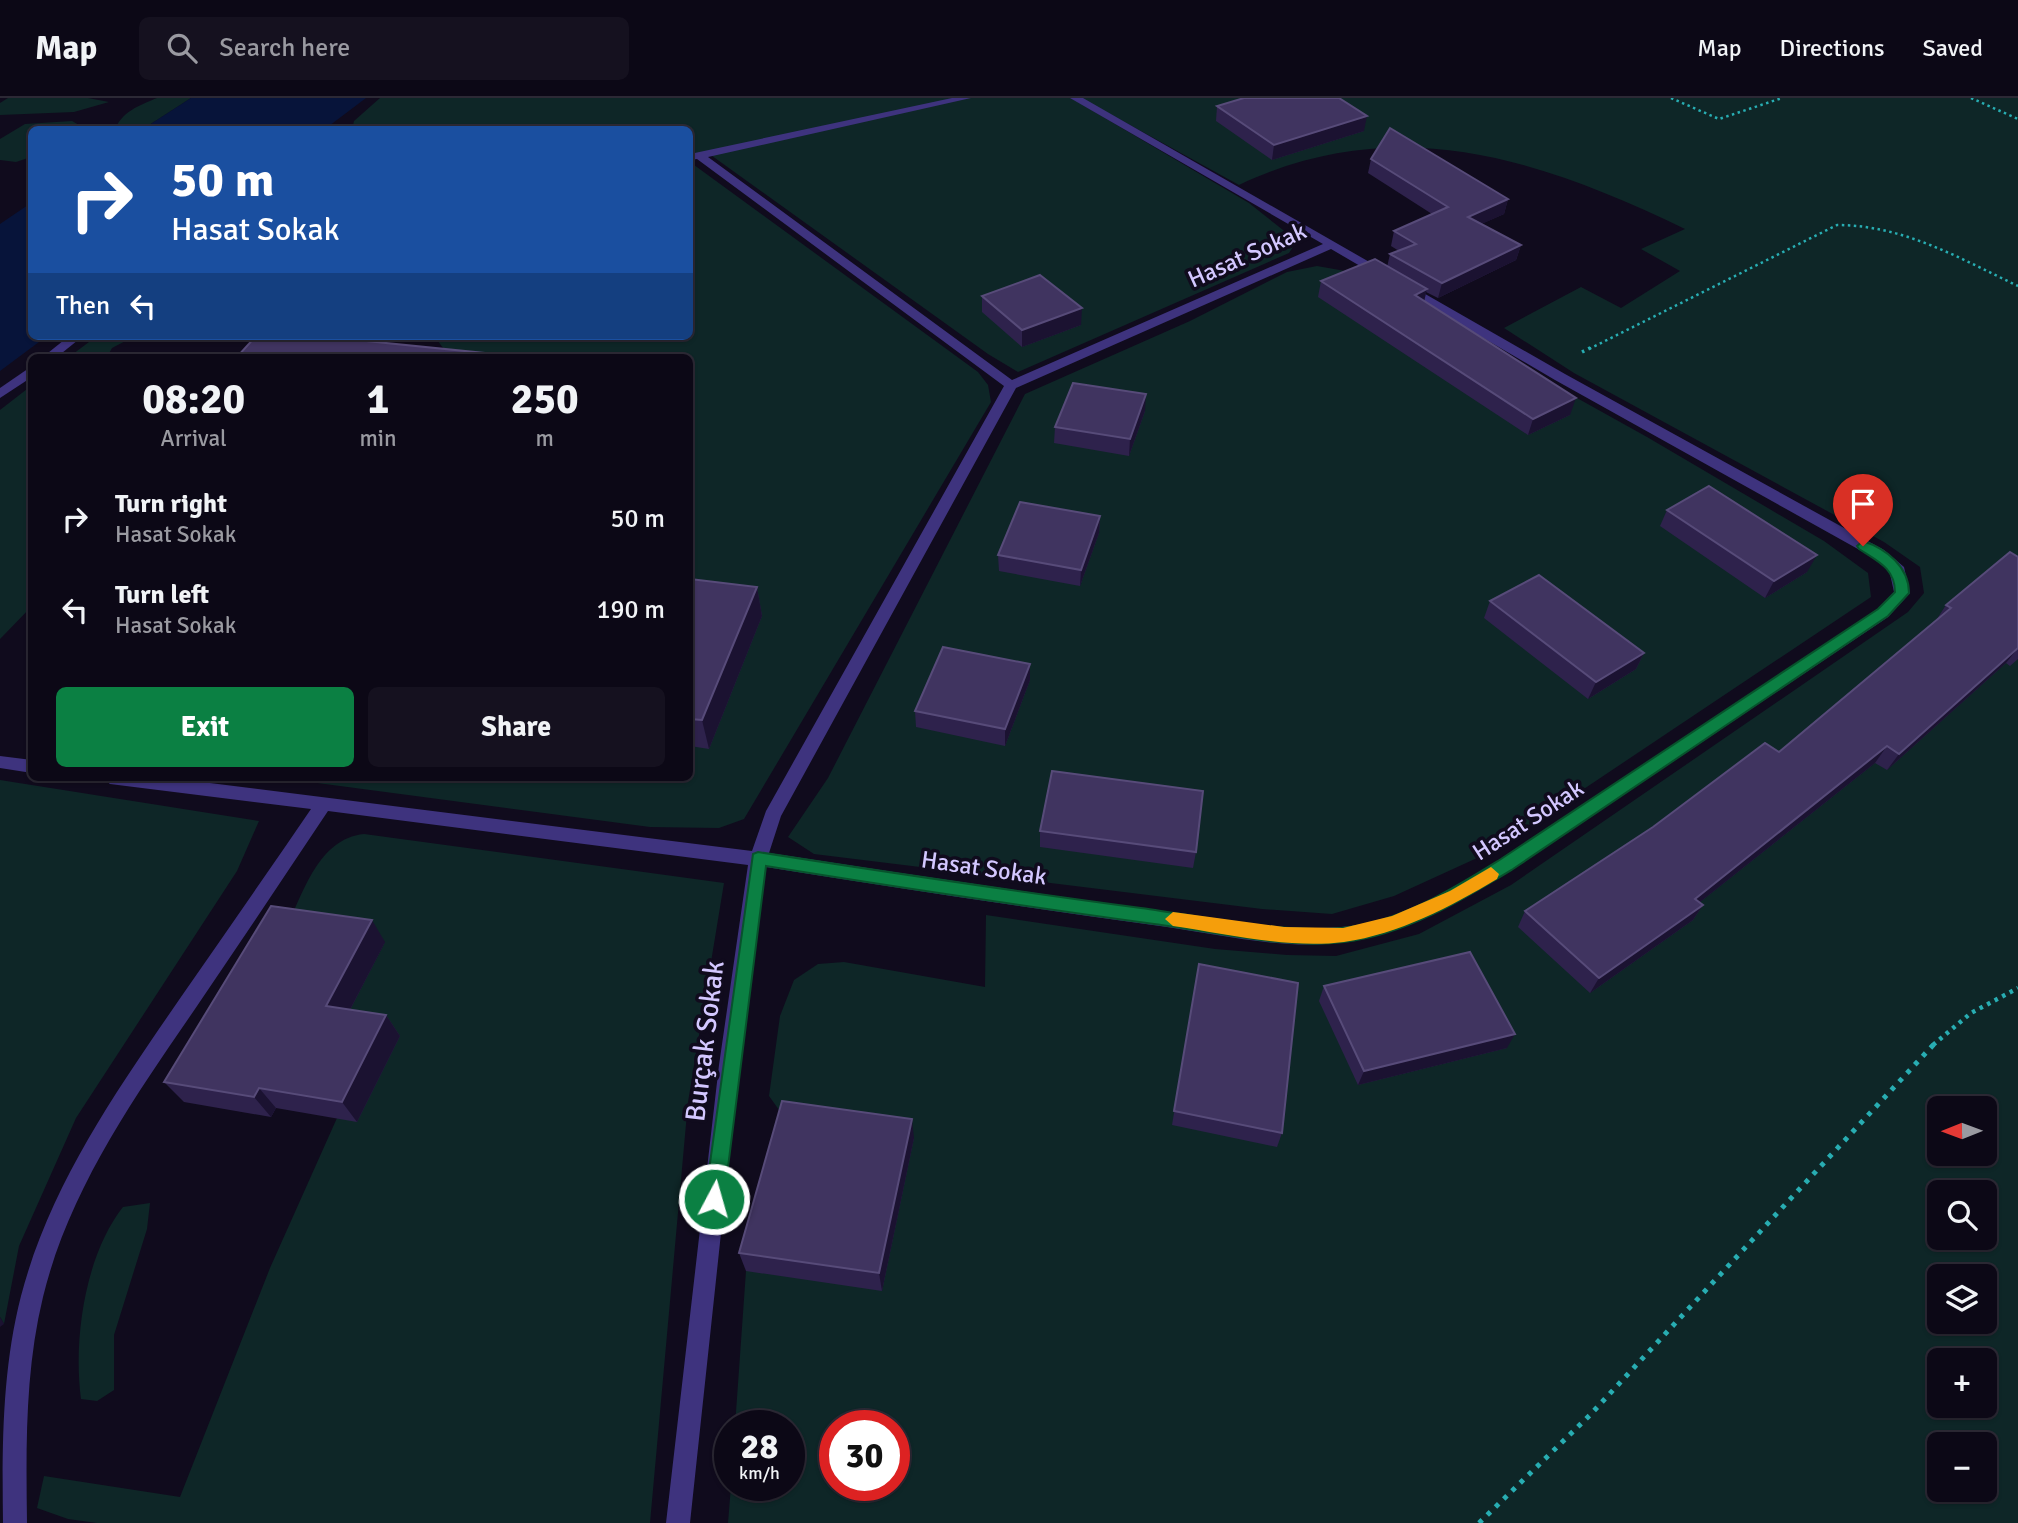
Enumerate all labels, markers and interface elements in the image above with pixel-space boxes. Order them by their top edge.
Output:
search box [139,17,629,80]
text: Map [35,28,97,69]
icon: search [163,29,201,67]
text: Search here [219,32,350,64]
text: Map [1697,33,1742,63]
text: Directions [1780,33,1885,63]
text: Saved [1923,33,1983,63]
text: 50 m [171,150,274,210]
icon: right [56,154,147,245]
text: Hasat Sokak [171,210,340,249]
street label: Hasat Sokak [1183,216,1311,294]
icon: left [124,287,162,325]
text: Then [56,290,110,322]
text: 08:20 [142,374,245,425]
text: 1 [367,374,389,425]
text: 250 [511,374,579,425]
text: Arrival [161,424,227,453]
text: min [359,424,397,453]
text: m [536,424,554,453]
pin [1833,474,1893,546]
icon: arrive [1844,485,1882,523]
text: Turn right [115,488,227,520]
icon: right [56,500,94,538]
text: 50 m [610,503,665,535]
text: Hasat Sokak [115,520,236,549]
text: Turn left [115,579,209,611]
icon: left [56,591,94,629]
text: 190 m [596,594,665,626]
text: Hasat Sokak [115,611,236,640]
button: Exit [56,687,354,767]
button: Share [368,687,665,767]
street label: Hasat Sokak [1467,773,1589,867]
street label: Hasat Sokak [919,844,1049,892]
street label: Burçak Sokak [678,959,732,1123]
north arrow [1927,1096,1997,1166]
map controls [1927,1096,1997,1502]
position arrow [677,1162,751,1236]
button: search [1927,1180,1997,1250]
button: layers [1927,1264,1997,1334]
button: + [1927,1348,1997,1418]
speed limit sign: 30 [819,1410,910,1501]
text: 28 [741,1425,778,1468]
button: − [1927,1432,1997,1502]
text: km/h [739,1462,780,1484]

